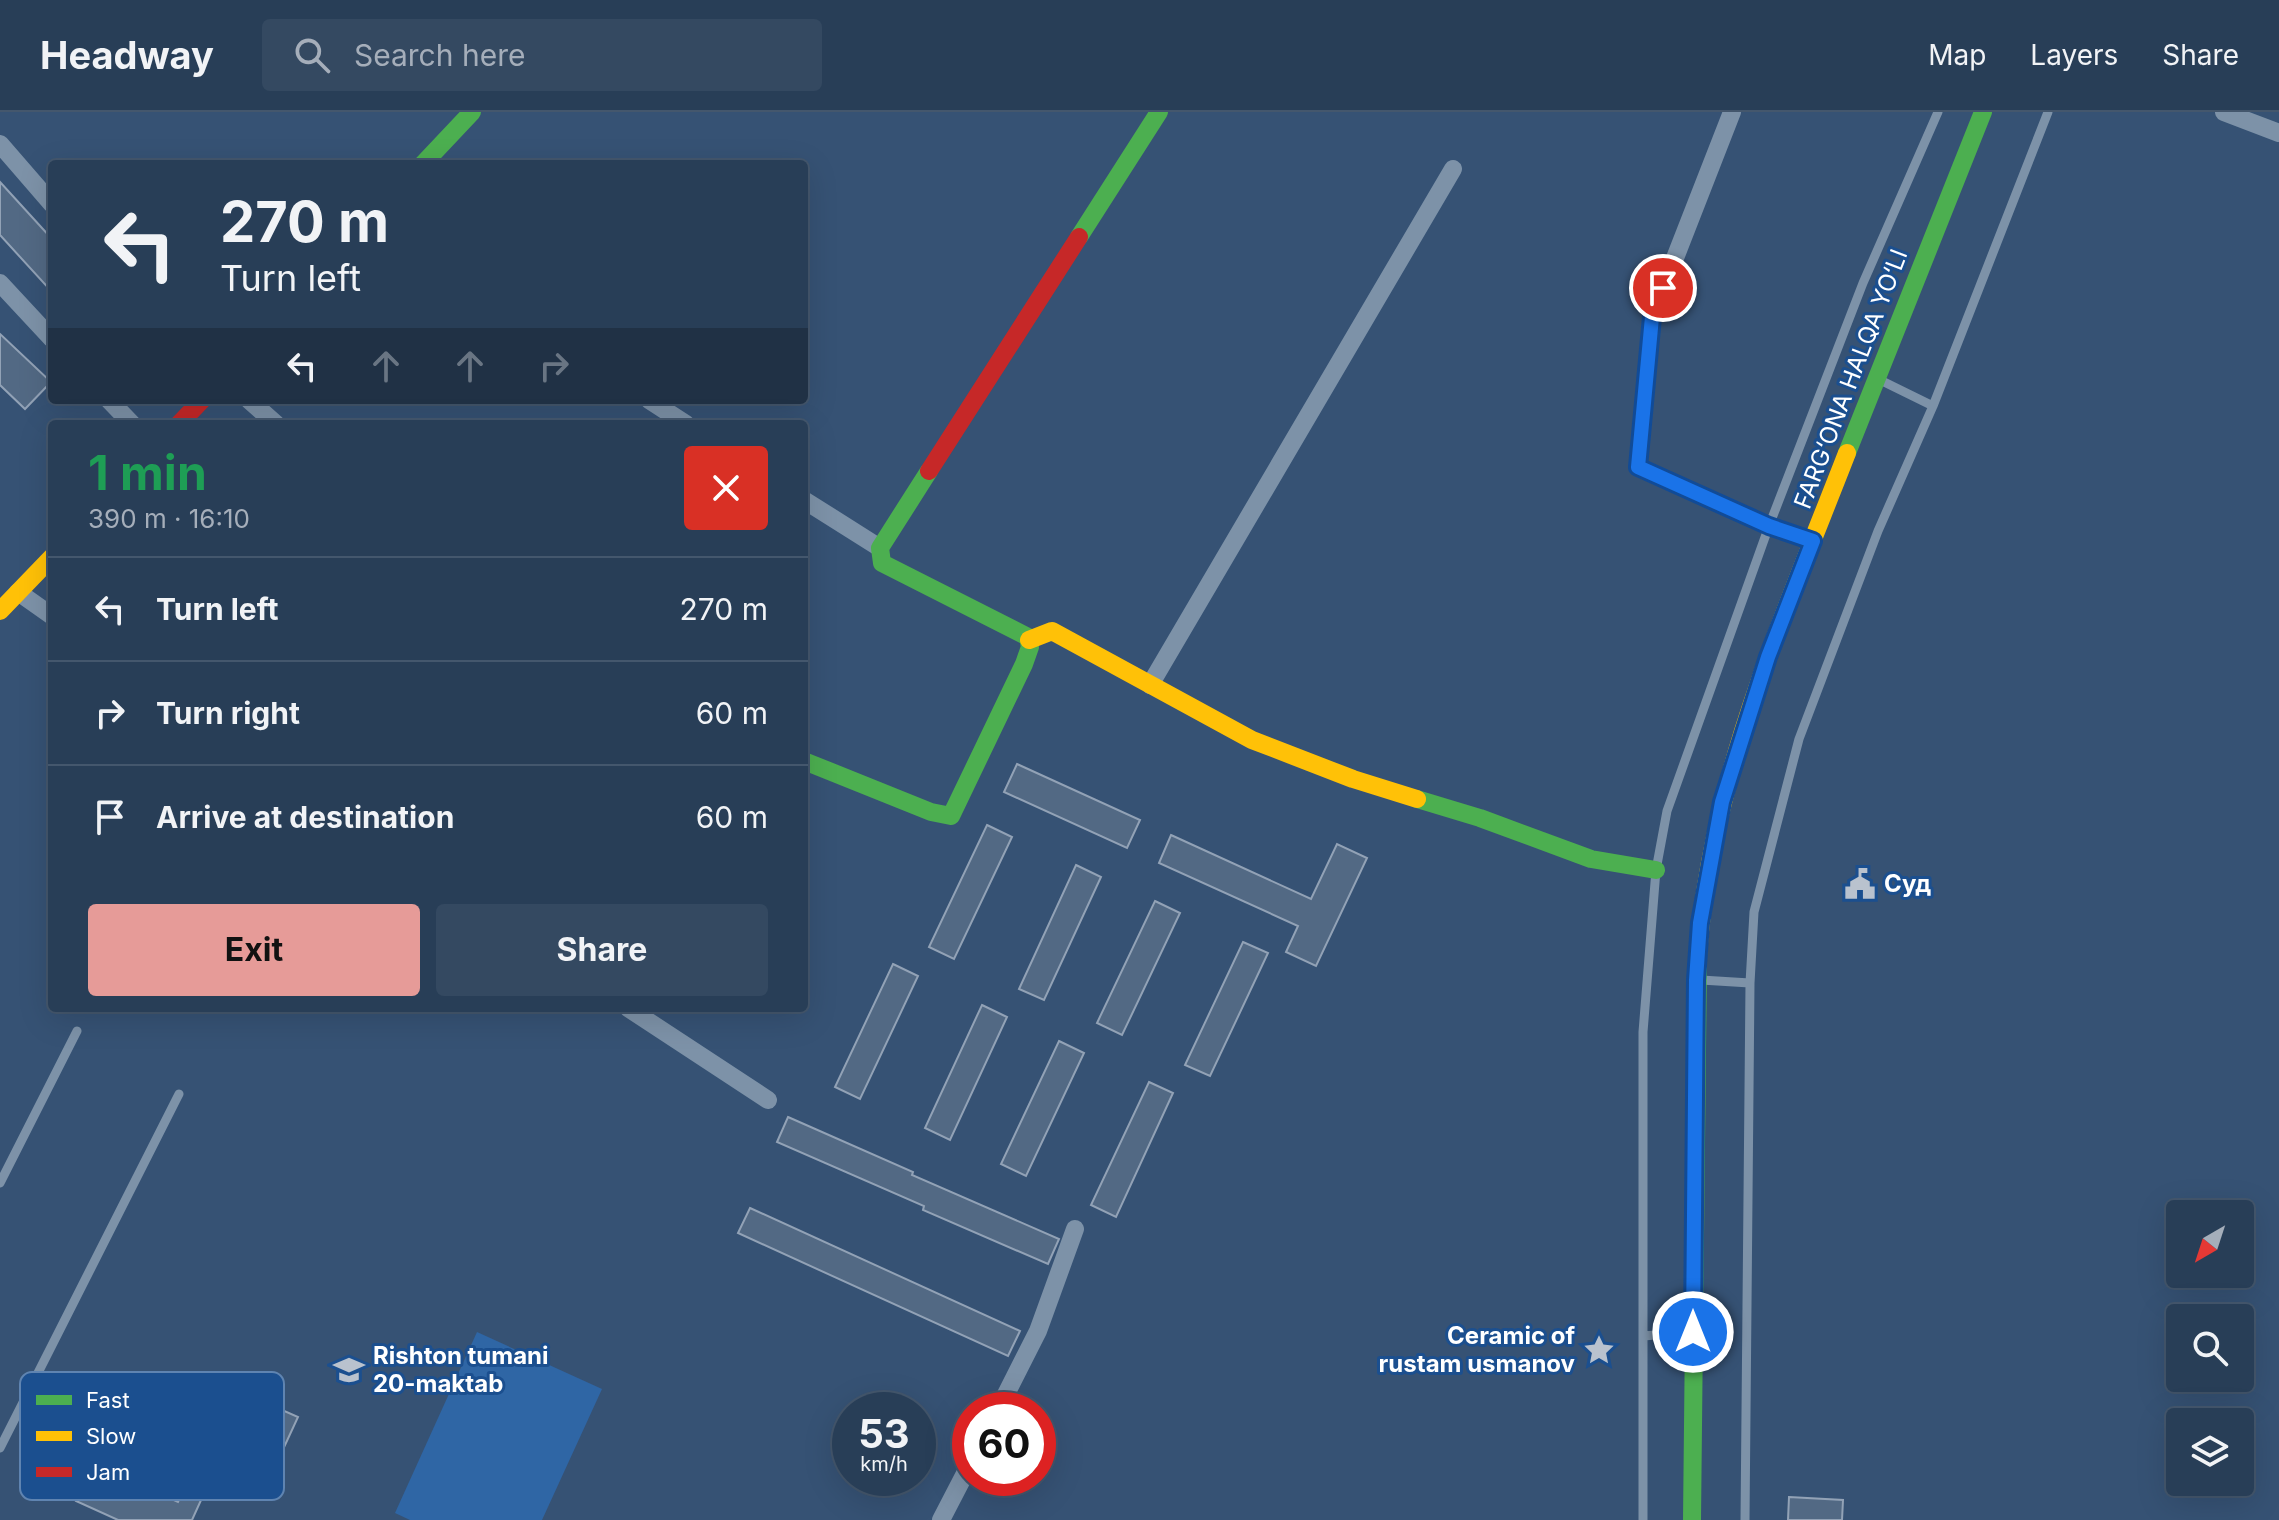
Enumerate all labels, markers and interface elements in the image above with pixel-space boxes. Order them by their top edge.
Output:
search box [262,19,822,91]
text: Headway [40,32,214,78]
icon: search [290,33,334,77]
text: Search here [354,37,525,73]
text: Map [1928,38,1986,72]
text: Layers [2030,38,2118,72]
text: Share [2162,38,2239,72]
text: 270 m [220,188,389,256]
icon: left [88,192,192,296]
street label: FARG‘ONA HALQA YO‘LI [1788,245,1913,513]
pin [1629,254,1697,322]
text: Turn left [220,256,361,300]
icon: arrive [1641,266,1685,310]
icon: left [280,344,324,388]
icon: ahead [364,344,408,388]
icon: ahead [448,344,492,388]
icon: right [532,344,576,388]
text: 1 min [88,443,207,502]
button: close [684,446,768,530]
text: 390 m · 16:10 [88,503,250,534]
icon: left [88,587,132,631]
text: Turn left [156,591,278,627]
text: 270 m [680,591,768,627]
icon: right [88,691,132,735]
text: Turn right [156,695,300,731]
text: 60 m [696,695,768,731]
icon: arrive [88,795,132,839]
text: Arrive at destination [156,799,454,835]
text: 60 m [696,799,768,835]
public building icon: Суд [1843,867,1877,901]
place label: Суд [1884,869,1931,898]
button: Exit [88,904,420,996]
button: Share [436,904,768,996]
north arrow [2166,1200,2254,1288]
map controls [2166,1200,2254,1496]
position arrow [1651,1290,1735,1374]
button: search [2166,1304,2254,1392]
place label: Ceramic of rustam usmanov [1379,1321,1576,1378]
place icon: Ceramic of rustam usmanov [1582,1333,1616,1367]
place label: Rishton tumani 20-maktab [373,1341,549,1398]
school or university icon: Rishton tumani 20-maktab [332,1353,366,1387]
legend [20,1372,284,1500]
text: Fast [86,1387,130,1413]
speed limit sign: 60 [952,1392,1056,1496]
button: layers [2166,1408,2254,1496]
text: 53 [858,1409,910,1458]
text: Slow [86,1423,136,1449]
text: km/h [860,1452,908,1476]
text: Jam [86,1459,130,1485]

